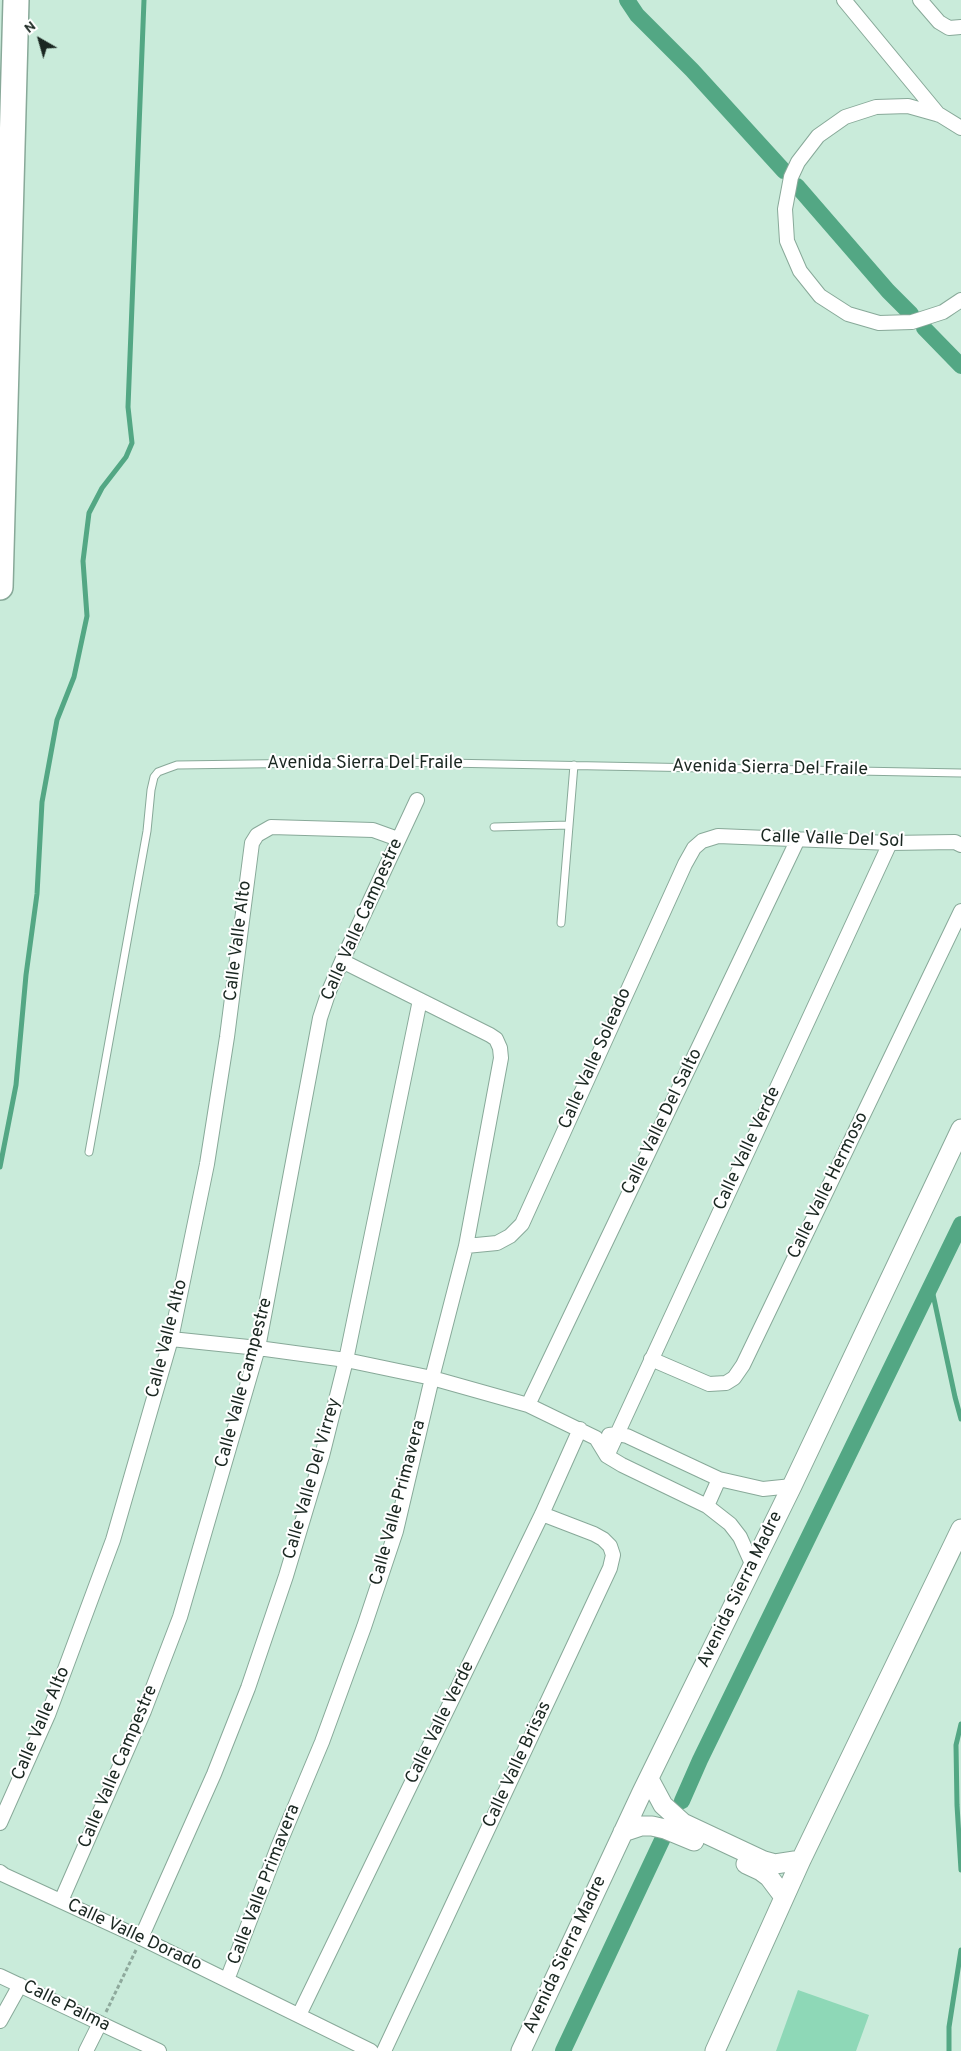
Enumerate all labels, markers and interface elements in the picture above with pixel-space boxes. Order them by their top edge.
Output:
north arrow [15,15,65,65]
text: N [21,18,40,38]
street label: Avenida Sierra Del Fraile [267,753,463,775]
street label: Avenida Sierra Del Fraile [672,756,868,782]
street label: Calle Valle Del Sol [760,827,904,853]
street label: Calle Valle Campestre [318,836,408,1004]
street label: Calle Valle Alto [221,879,257,1003]
street label: Calle Valle Soleado [555,985,637,1133]
street label: Calle Valle Del Salto [618,1045,708,1199]
street label: Calle Valle Verde [710,1084,786,1214]
street label: Calle Valle Hermoso [784,1109,874,1263]
street label: Calle Valle Alto [143,1278,193,1400]
street label: Calle Valle Campestre [212,1296,278,1470]
street label: Calle Valle Del Virrey [280,1396,346,1562]
street label: Calle Valle Primavera [367,1418,431,1588]
street label: Avenida Sierra Madre [694,1508,788,1672]
street label: Calle Valle Verde [402,1658,480,1788]
street label: Calle Valle Alto [8,1664,76,1784]
street label: Calle Valle Campestre [75,1682,163,1852]
street label: Calle Valle Brisas [479,1698,557,1832]
street label: Calle Valle Primavera [224,1802,306,1968]
street label: Avenida Sierra Madre [520,1873,612,2037]
street label: Calle Valle Dorado [63,1895,205,1977]
street label: Calle Palma [19,1977,113,2037]

